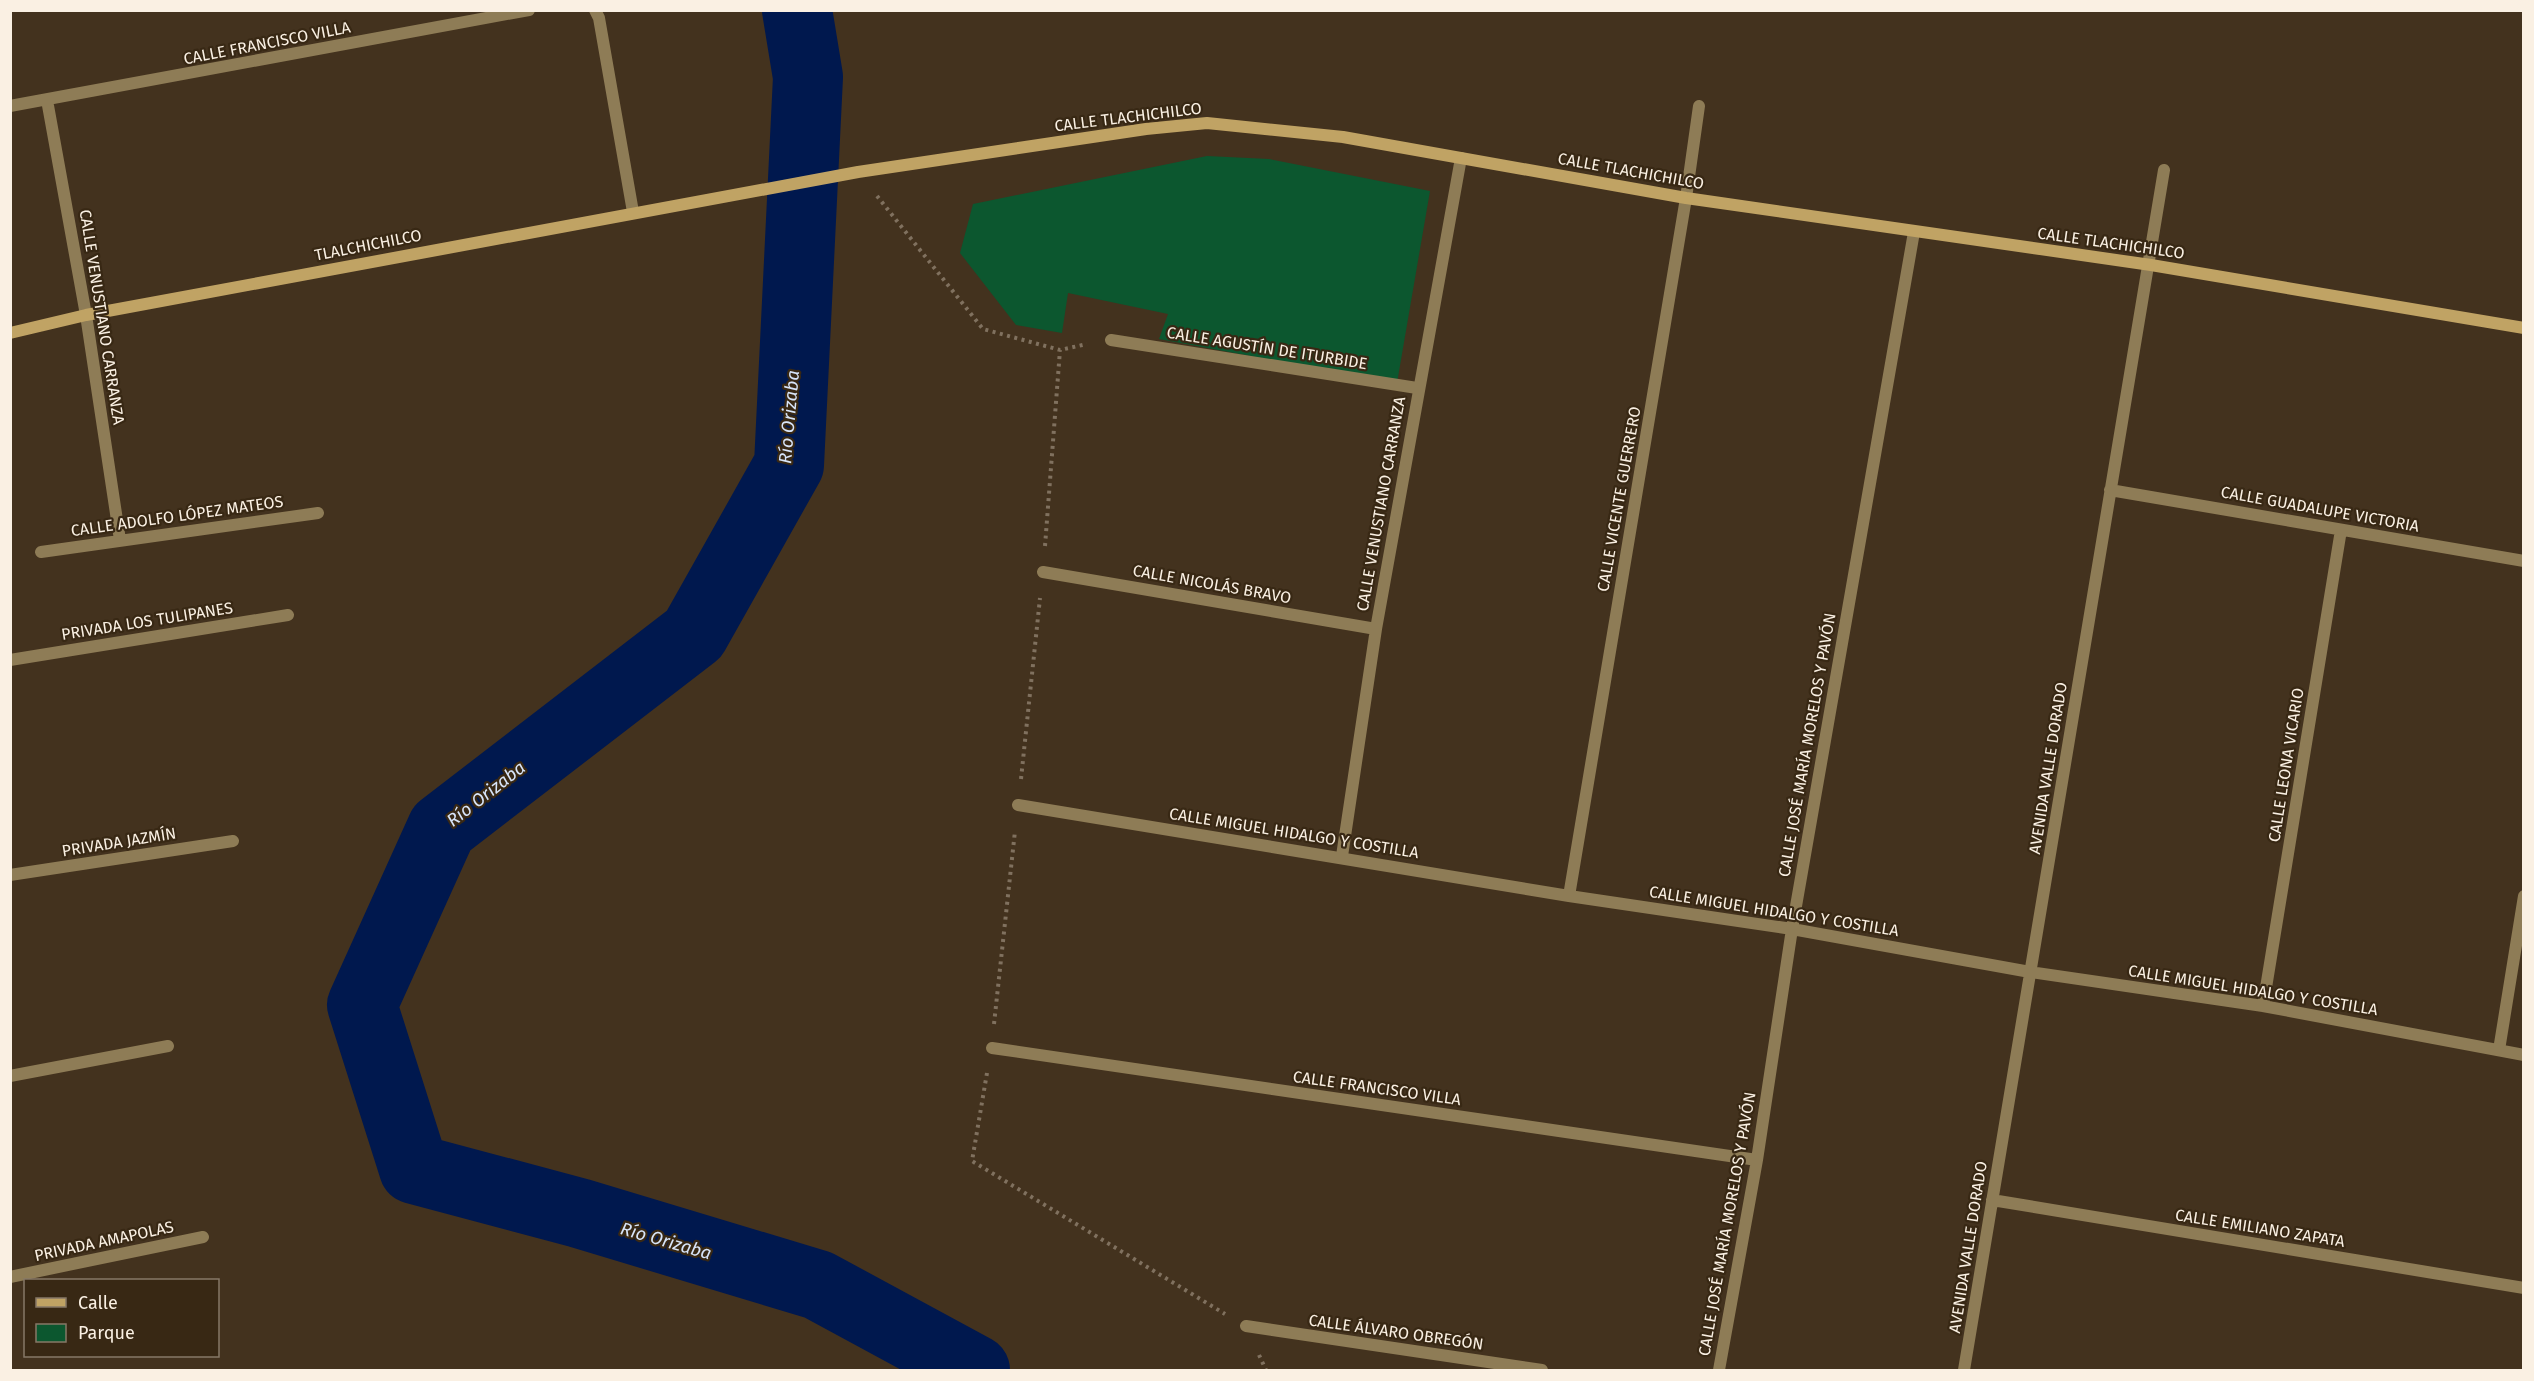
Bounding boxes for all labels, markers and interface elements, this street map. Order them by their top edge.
street label: CALLE FRANCISCO VILLA [182,17,353,69]
street label: CALLE TLACHICHILCO [1053,99,1203,135]
street label: CALLE TLACHICHILCO [1556,149,1706,193]
street label: CALLE VENUSTIANO CARRANZA [76,208,129,427]
street label: CALLE TLACHICHILCO [2036,223,2186,263]
street label: TLALCHICHILCO [313,225,423,265]
street label: CALLE AGUSTÍN DE ITURBIDE [1165,322,1369,373]
water label: Río Orizaba [774,369,804,465]
street label: CALLE VENUSTIANO CARRANZA [1353,394,1409,613]
street label: CALLE VICENTE GUERRERO [1593,405,1645,593]
street label: CALLE GUADALUPE VICTORIA [2219,482,2421,536]
street label: CALLE ADOLFO LÓPEZ MATEOS [70,491,285,540]
street label: CALLE NICOLÁS BRAVO [1131,560,1293,607]
street label: PRIVADA LOS TULIPANES [60,598,234,644]
street label: CALLE JOSÉ MARÍA MORELOS Y PAVÓN [1773,611,1840,879]
street label: AVENIDA VALLE DORADO [2025,681,2071,855]
street label: CALLE LEONA VICARIO [2264,687,2308,843]
water label: Río Orizaba [442,757,530,831]
street label: CALLE MIGUEL HIDALGO Y COSTILLA [1168,804,1421,862]
street label: PRIVADA JAZMÍN [60,823,177,860]
street label: CALLE MIGUEL HIDALGO Y COSTILLA [1648,882,1901,940]
street label: CALLE MIGUEL HIDALGO Y COSTILLA [2127,961,2380,1019]
street label: CALLE FRANCISCO VILLA [1292,1067,1463,1109]
street label: CALLE JOSÉ MARÍA MORELOS Y PAVÓN [1693,1090,1760,1358]
street label: AVENIDA VALLE DORADO [1945,1160,1991,1334]
street label: CALLE EMILIANO ZAPATA [2174,1205,2347,1251]
street label: PRIVADA AMAPOLAS [33,1217,176,1265]
water label: Río Orizaba [618,1218,714,1264]
legend [24,1279,219,1357]
text: Calle [78,1292,118,1314]
street label: CALLE ÁLVARO OBREGÓN [1307,1309,1485,1354]
text: Parque [78,1322,135,1344]

